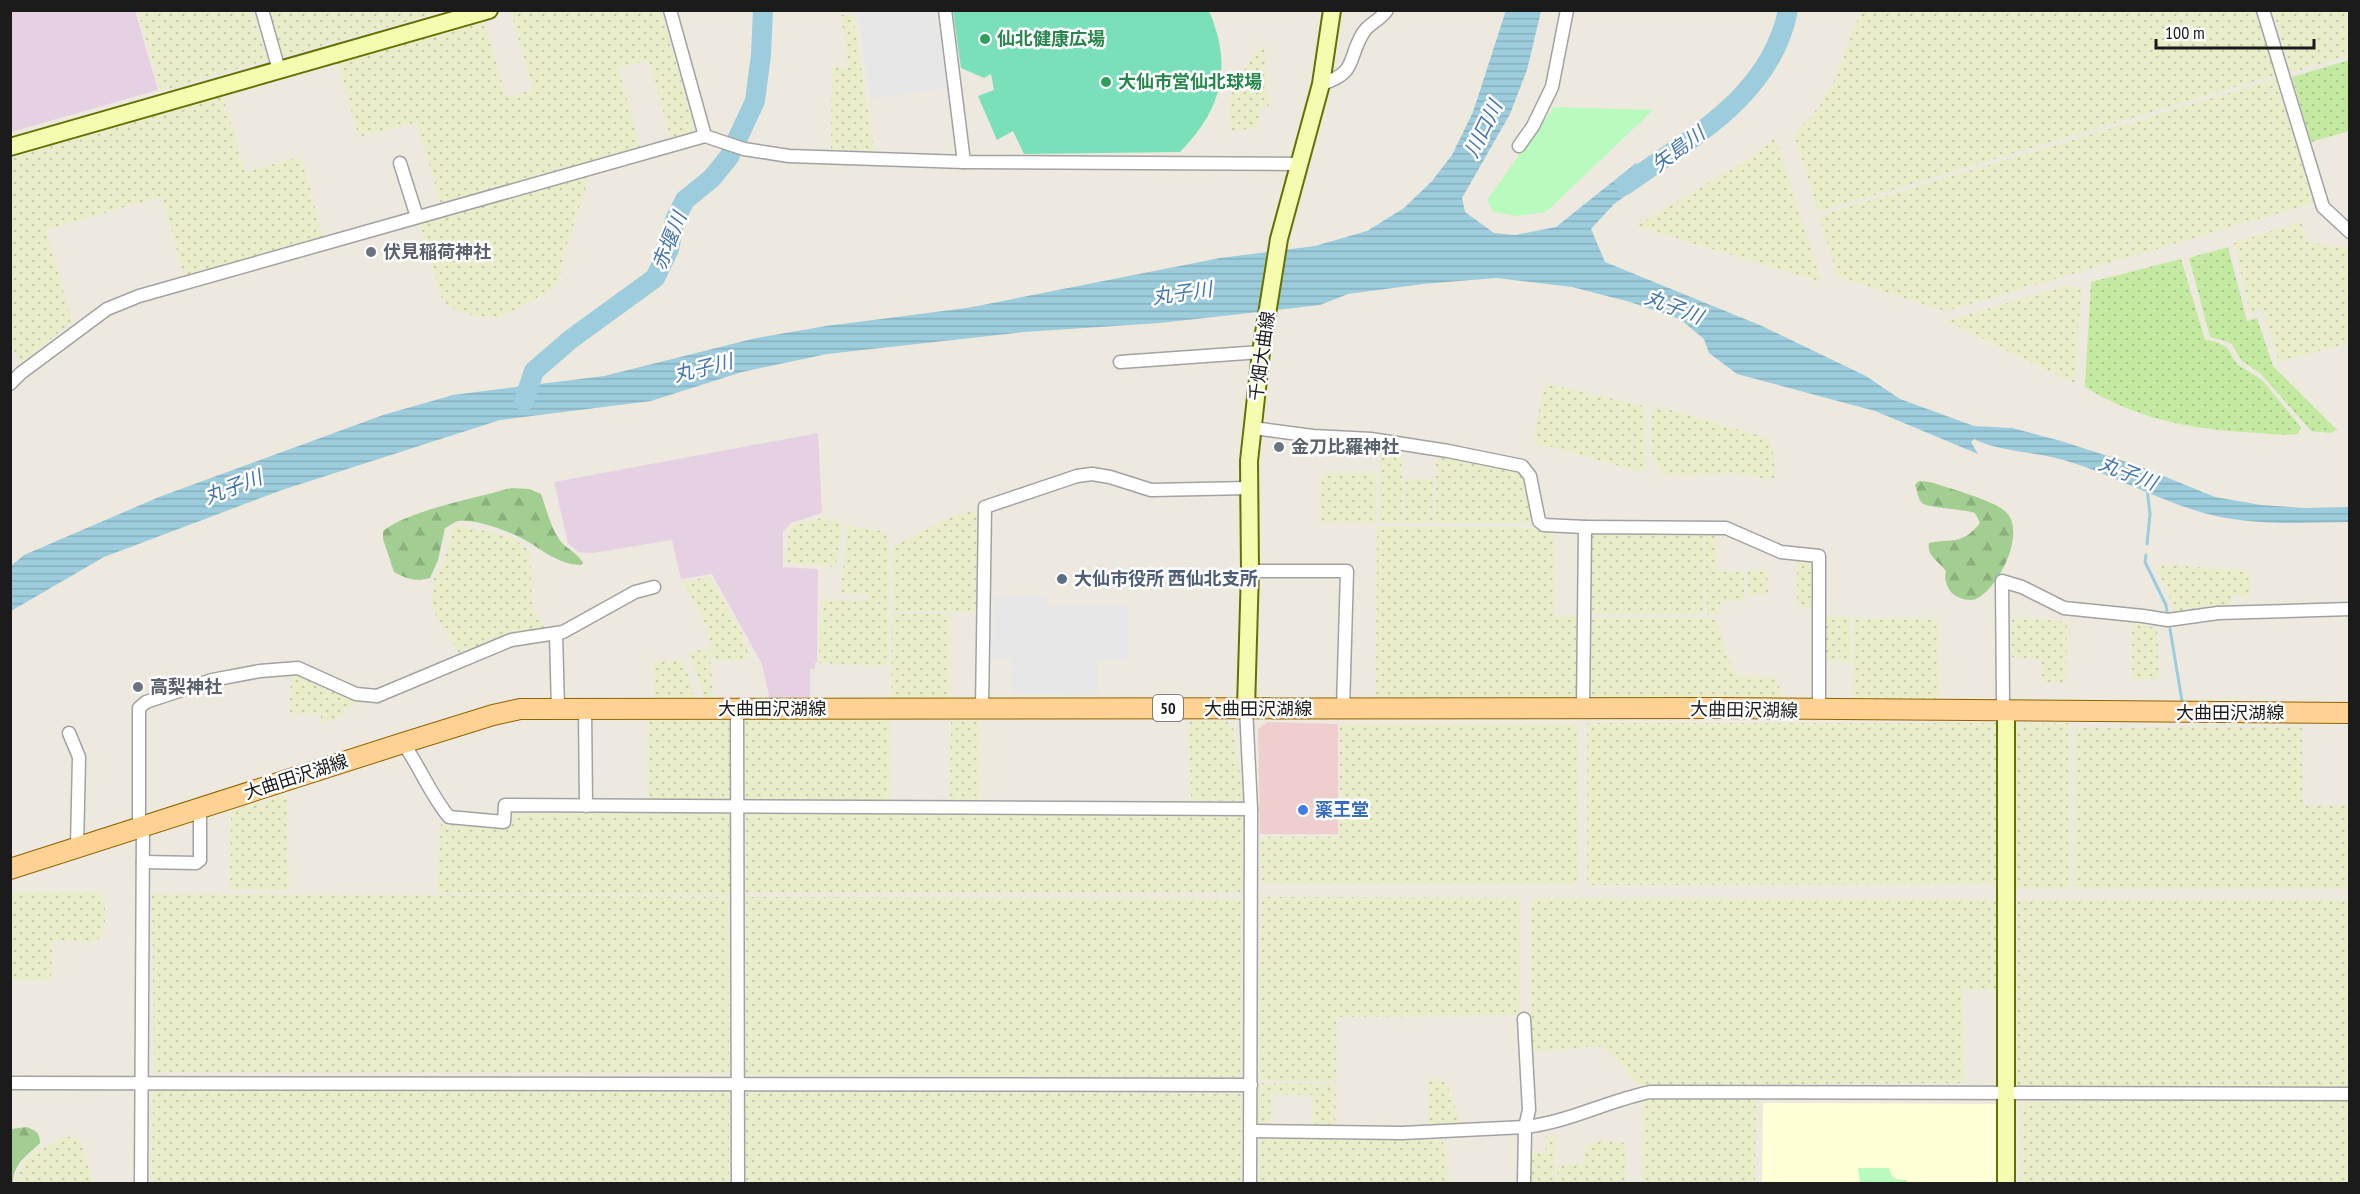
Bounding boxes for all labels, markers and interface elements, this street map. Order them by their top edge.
scale bar [2156,12,2314,50]
text: 100 m [2165,21,2205,44]
place label: 仙北健康広場 [997,27,1105,50]
marker: 仙北健康広場 [978,32,992,46]
place label: 大仙市営仙北球場 [1118,70,1262,93]
marker: 大仙市営仙北球場 [1099,75,1113,89]
water label: 川口川 [1458,95,1509,162]
water label: 矢島川 [1646,119,1711,177]
water label: 赤堰川 [646,206,693,274]
place label: 伏見稲荷神社 [383,240,491,263]
marker: 伏見稲荷神社 [364,245,378,259]
water label: 丸子川 [1150,276,1215,310]
water label: 丸子川 [1641,284,1709,331]
street label: 千畑大曲線 [1244,310,1279,402]
water label: 丸子川 [671,348,737,388]
place label: 金刀比羅神社 [1291,435,1399,458]
marker: 金刀比羅神社 [1272,440,1286,454]
water label: 丸子川 [2095,450,2163,497]
water label: 丸子川 [200,463,268,510]
place label: 大仙市役所 西仙北支所 [1074,567,1258,590]
marker: 大仙市役所 西仙北支所 [1055,572,1069,586]
place label: 高梨神社 [150,675,222,698]
marker: 高梨神社 [131,680,145,694]
road number: 50 [1153,695,1183,721]
street label: 大曲田沢湖線 [718,697,826,720]
street label: 大曲田沢湖線 [1204,697,1312,720]
street label: 大曲田沢湖線 [1690,697,1798,722]
street label: 大曲田沢湖線 [2176,701,2284,724]
street label: 大曲田沢湖線 [241,749,351,804]
place label: 薬王堂 [1315,798,1369,821]
marker: 薬王堂 [1296,803,1310,817]

